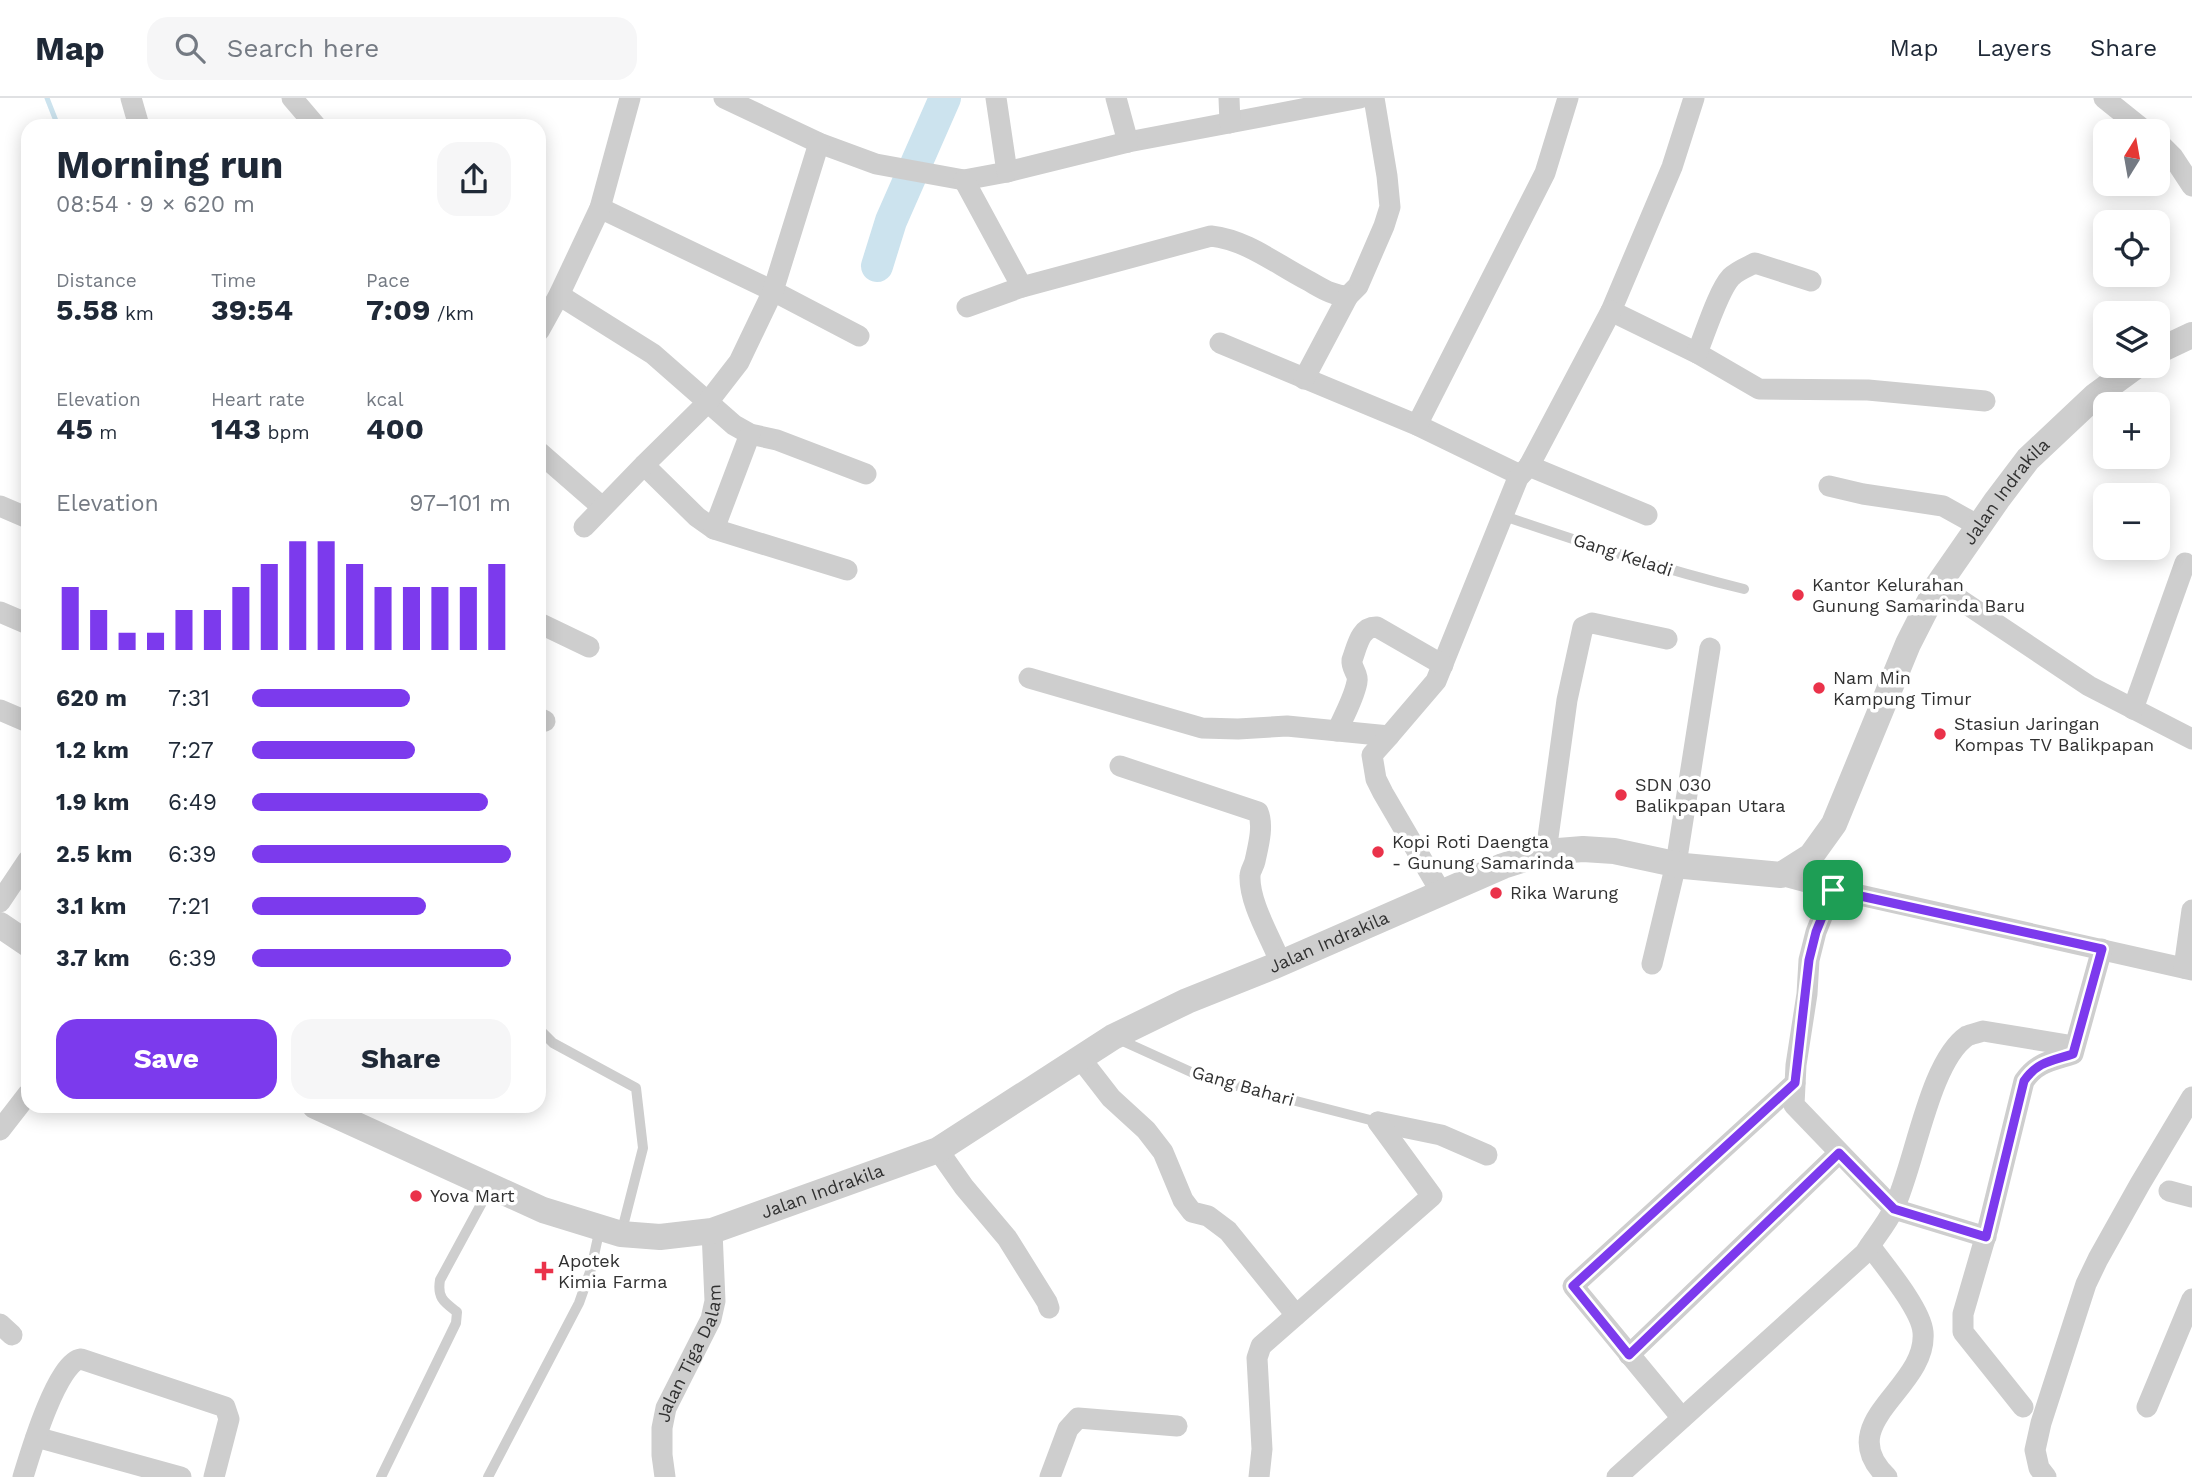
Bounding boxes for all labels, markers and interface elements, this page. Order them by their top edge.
search box [147,17,637,80]
text: Map [35,29,105,68]
icon: search [171,29,209,67]
text: Search here [227,33,379,63]
text: Map [1890,34,1938,62]
text: Layers [1976,34,2052,62]
text: Share [2090,34,2157,62]
north arrow [2093,119,2170,196]
map controls [2093,119,2170,560]
button: share [437,142,511,216]
text: Morning run [56,143,283,187]
text: 08:54 · 9 × 620 m [56,191,255,218]
button: locate [2093,210,2170,287]
text: Distance [56,269,137,292]
text: Time [211,269,256,292]
text: Pace [366,269,410,292]
text: 5.58 [56,292,119,327]
text: 39:54 [211,292,293,327]
text: 7:09 [366,292,431,327]
button: layers [2093,301,2170,378]
text: km [119,302,154,325]
text: /km [431,302,474,325]
text: Elevation [56,388,141,411]
text: Heart rate [211,388,305,411]
text: kcal [366,388,404,411]
button: + [2093,392,2170,469]
text: 45 [56,411,93,446]
text: 143 [211,411,261,446]
text: 400 [366,411,424,446]
text: m [93,421,117,444]
text: bpm [261,421,310,444]
street label: Jalan Indrakila [1958,434,2053,548]
button: − [2093,483,2170,560]
text: Elevation [56,490,159,517]
text: 97–101 m [409,490,511,517]
street label: Gang Keladi [1571,529,1676,580]
place label: Kantor Kelurahan Gunung Samarinda Baru [1812,574,2025,616]
marker: Kantor Kelurahan Gunung Samarinda Baru [1790,587,1806,603]
place label: Nam Min Kampung Timur [1833,667,1972,709]
marker: Nam Min Kampung Timur [1811,680,1827,696]
text: 620 m [56,685,127,712]
text: 7:31 [168,685,210,712]
place label: Stasiun Jaringan Kompas TV Balikpapan [1954,713,2154,755]
marker: Stasiun Jaringan Kompas TV Balikpapan [1932,726,1948,742]
text: 1.2 km [56,737,129,764]
text: 7:27 [168,737,214,764]
place label: SDN 030 Balikpapan Utara [1635,774,1785,816]
marker: SDN 030 Balikpapan Utara [1613,787,1629,803]
text: 1.9 km [56,789,129,816]
text: 6:49 [168,789,217,816]
place label: Kopi Roti Daengta - Gunung Samarinda [1392,831,1574,873]
text: 2.5 km [56,841,132,868]
text: 6:39 [168,841,216,868]
marker: Kopi Roti Daengta - Gunung Samarinda [1370,844,1386,860]
pin [1803,860,1863,920]
icon: arrive [1814,871,1852,909]
place label: Rika Warung [1510,882,1619,903]
marker: Rika Warung [1488,885,1504,901]
text: 3.1 km [56,893,126,920]
text: 7:21 [168,893,210,920]
street label: Jalan Indrakila [1265,906,1392,977]
text: 3.7 km [56,945,130,972]
text: 6:39 [168,945,216,972]
button: Save [56,1019,277,1099]
button: Share [291,1019,511,1099]
street label: Gang Bahari [1190,1061,1297,1110]
street label: Jalan Indrakila [758,1159,886,1223]
place label: Yova Mart [430,1185,515,1206]
marker: Yova Mart [408,1188,424,1204]
place label: Apotek Kimia Farma [558,1250,667,1292]
marker: Apotek Kimia Farma [536,1263,552,1279]
street label: Jalan Tiga Dalam [652,1284,725,1424]

